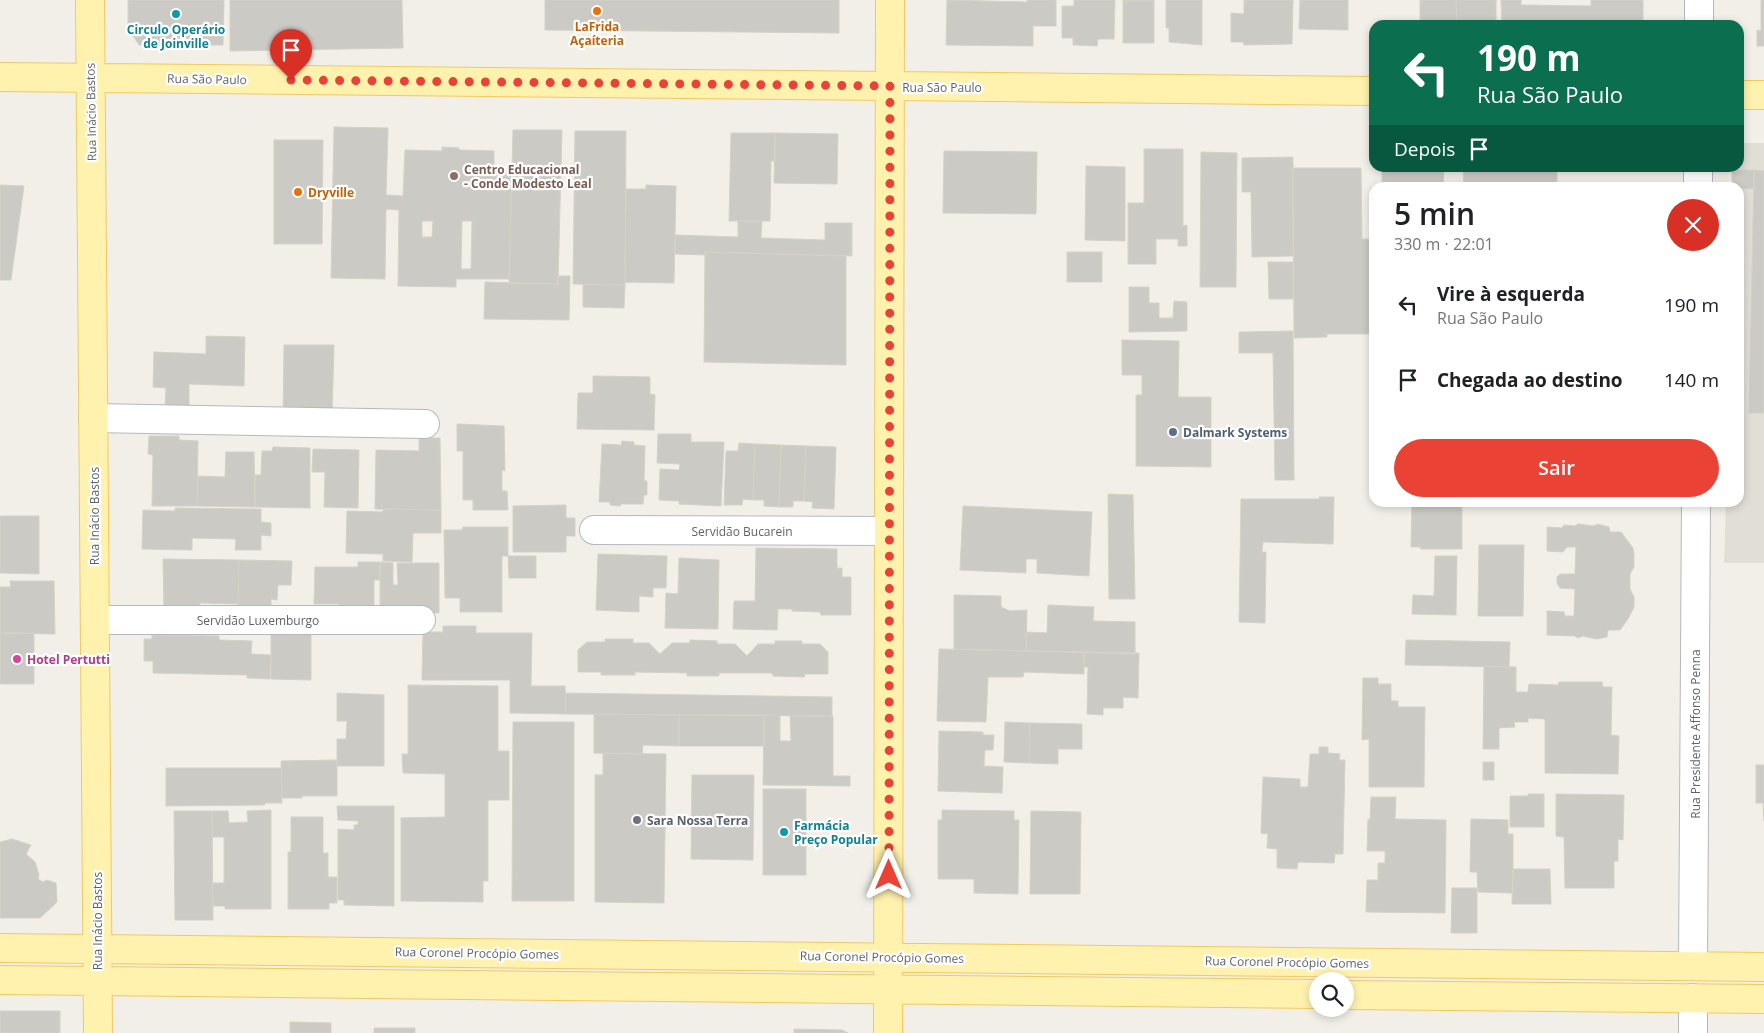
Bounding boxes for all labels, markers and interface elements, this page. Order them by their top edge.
marker: LaFrida Açaíteria [591,5,603,17]
marker: Circulo Operário de Joinville [170,8,182,20]
place label: LaFrida Açaíteria [570,18,624,49]
place label: Circulo Operário de Joinville [127,21,225,52]
pin [270,29,312,80]
text: 190 m [1477,34,1581,81]
icon: arrive [277,36,305,64]
icon: left [1394,40,1459,105]
street label: Rua Inácio Bastos [82,62,100,161]
street label: Rua São Paulo [167,70,247,88]
street label: Rua São Paulo [902,79,982,96]
text: Rua São Paulo [1477,79,1623,109]
icon: arrive [1465,135,1493,163]
text: Depois [1394,136,1455,162]
place label: Centro Educacional - Conde Modesto Leal [464,161,592,192]
marker: Centro Educacional - Conde Modesto Leal [448,170,460,182]
place label: Dryville [308,184,354,201]
marker: Dryville [292,186,304,198]
text: 5 min [1394,193,1475,234]
button: close [1667,199,1719,251]
text: 330 m · 22:01 [1394,233,1494,255]
text: Vire à esquerda [1437,281,1585,307]
icon: left [1394,291,1422,319]
text: 190 m [1664,292,1719,318]
text: Rua São Paulo [1437,307,1543,329]
icon: arrive [1394,366,1422,394]
text: Chegada ao destino [1437,367,1623,393]
text: 140 m [1664,367,1719,393]
place label: Dalmark Systems [1183,424,1287,441]
marker: Dalmark Systems [1167,426,1179,438]
button: Sair [1394,439,1719,497]
street label: Rua Inácio Bastos [86,467,103,565]
street label: Servidão Bucarein [691,523,793,540]
street label: Servidão Luxemburgo [197,612,319,629]
street label: Rua Presidente Affonso Penna [1687,649,1704,819]
place label: Hotel Pertutti [27,651,110,668]
marker: Hotel Pertutti [11,653,23,665]
place label: Sara Nossa Terra [647,812,748,829]
marker: Sara Nossa Terra [631,814,643,826]
place label: Farmácia Preço Popular [794,817,878,848]
marker: Farmácia Preço Popular [778,826,790,838]
position arrow [862,848,914,900]
street label: Rua Inácio Bastos [89,872,106,970]
street label: Rua Coronel Procópio Gomes [395,943,560,963]
street label: Rua Coronel Procópio Gomes [800,947,965,967]
street label: Rua Coronel Procópio Gomes [1205,952,1370,972]
map controls [1309,972,1354,1017]
button: search [1309,972,1354,1017]

